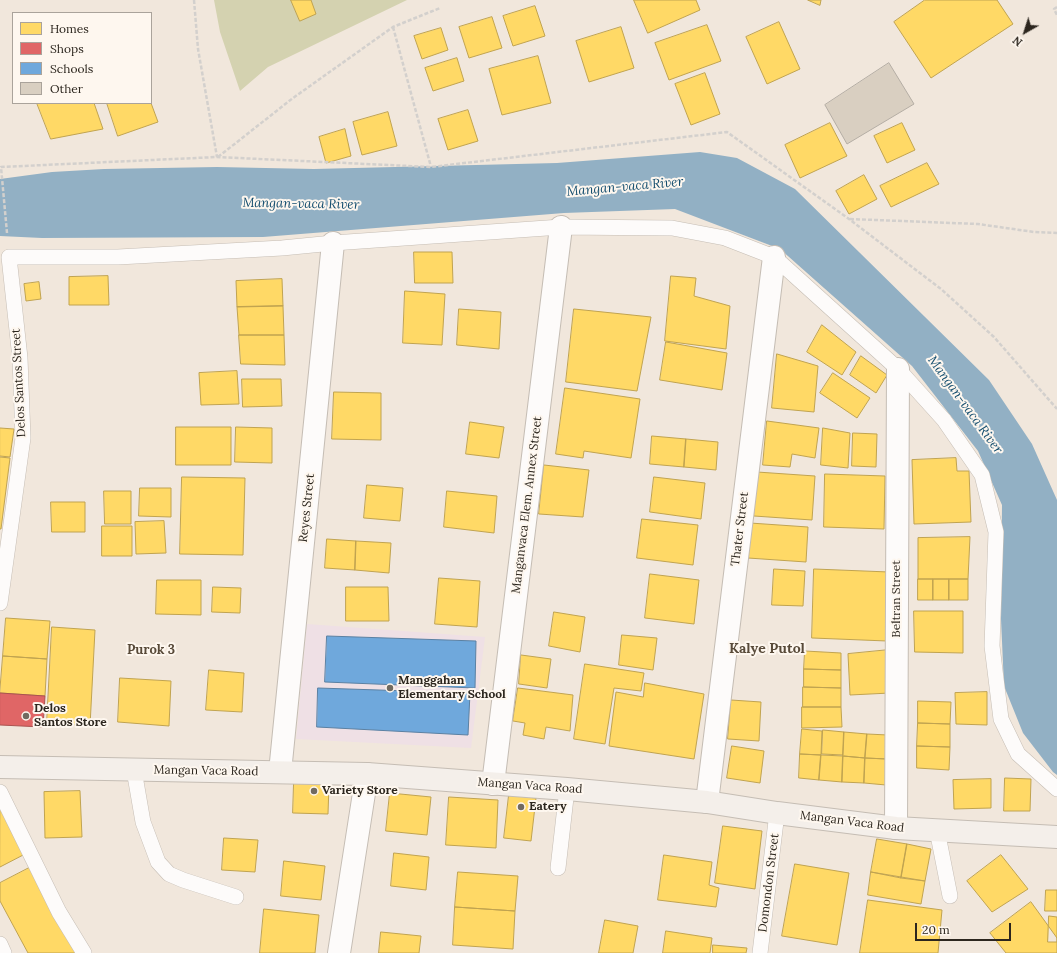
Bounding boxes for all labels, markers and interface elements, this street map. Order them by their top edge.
legend [12,12,152,104]
north arrow [1005,12,1045,52]
text: Homes [50,21,89,36]
text: N [1010,33,1025,49]
text: Shops [50,41,84,56]
text: Schools [50,61,93,76]
text: Other [50,81,83,96]
water label: Mangan-vaca River [566,174,684,200]
water label: Mangan-vaca River [242,195,360,213]
street label: Delos Santos Street [9,328,29,438]
water label: Mangan-vaca River [924,353,1006,457]
street label: Manganvaca Elem. Annex Street [509,416,545,594]
street label: Reyes Street [296,473,318,543]
street label: Thater Street [728,491,752,567]
street label: Beltran Street [890,560,904,638]
district label: Kalye Putol [729,641,805,657]
district label: Purok 3 [127,642,175,658]
place label: Manggahan Elementary School [398,674,506,702]
marker: Manggahan Elementary School [385,683,395,693]
place label: Delos Santos Store [34,702,107,730]
marker: Delos Santos Store [21,711,31,721]
street label: Mangan Vaca Road [153,763,259,779]
street label: Mangan Vaca Road [477,775,583,797]
place label: Variety Store [322,784,398,798]
marker: Variety Store [309,786,319,796]
place label: Eatery [529,800,567,814]
marker: Eatery [516,802,526,812]
street label: Mangan Vaca Road [799,808,905,836]
street label: Domondon Street [756,833,782,933]
scale bar [917,915,1013,941]
text: 20 m [922,922,950,937]

